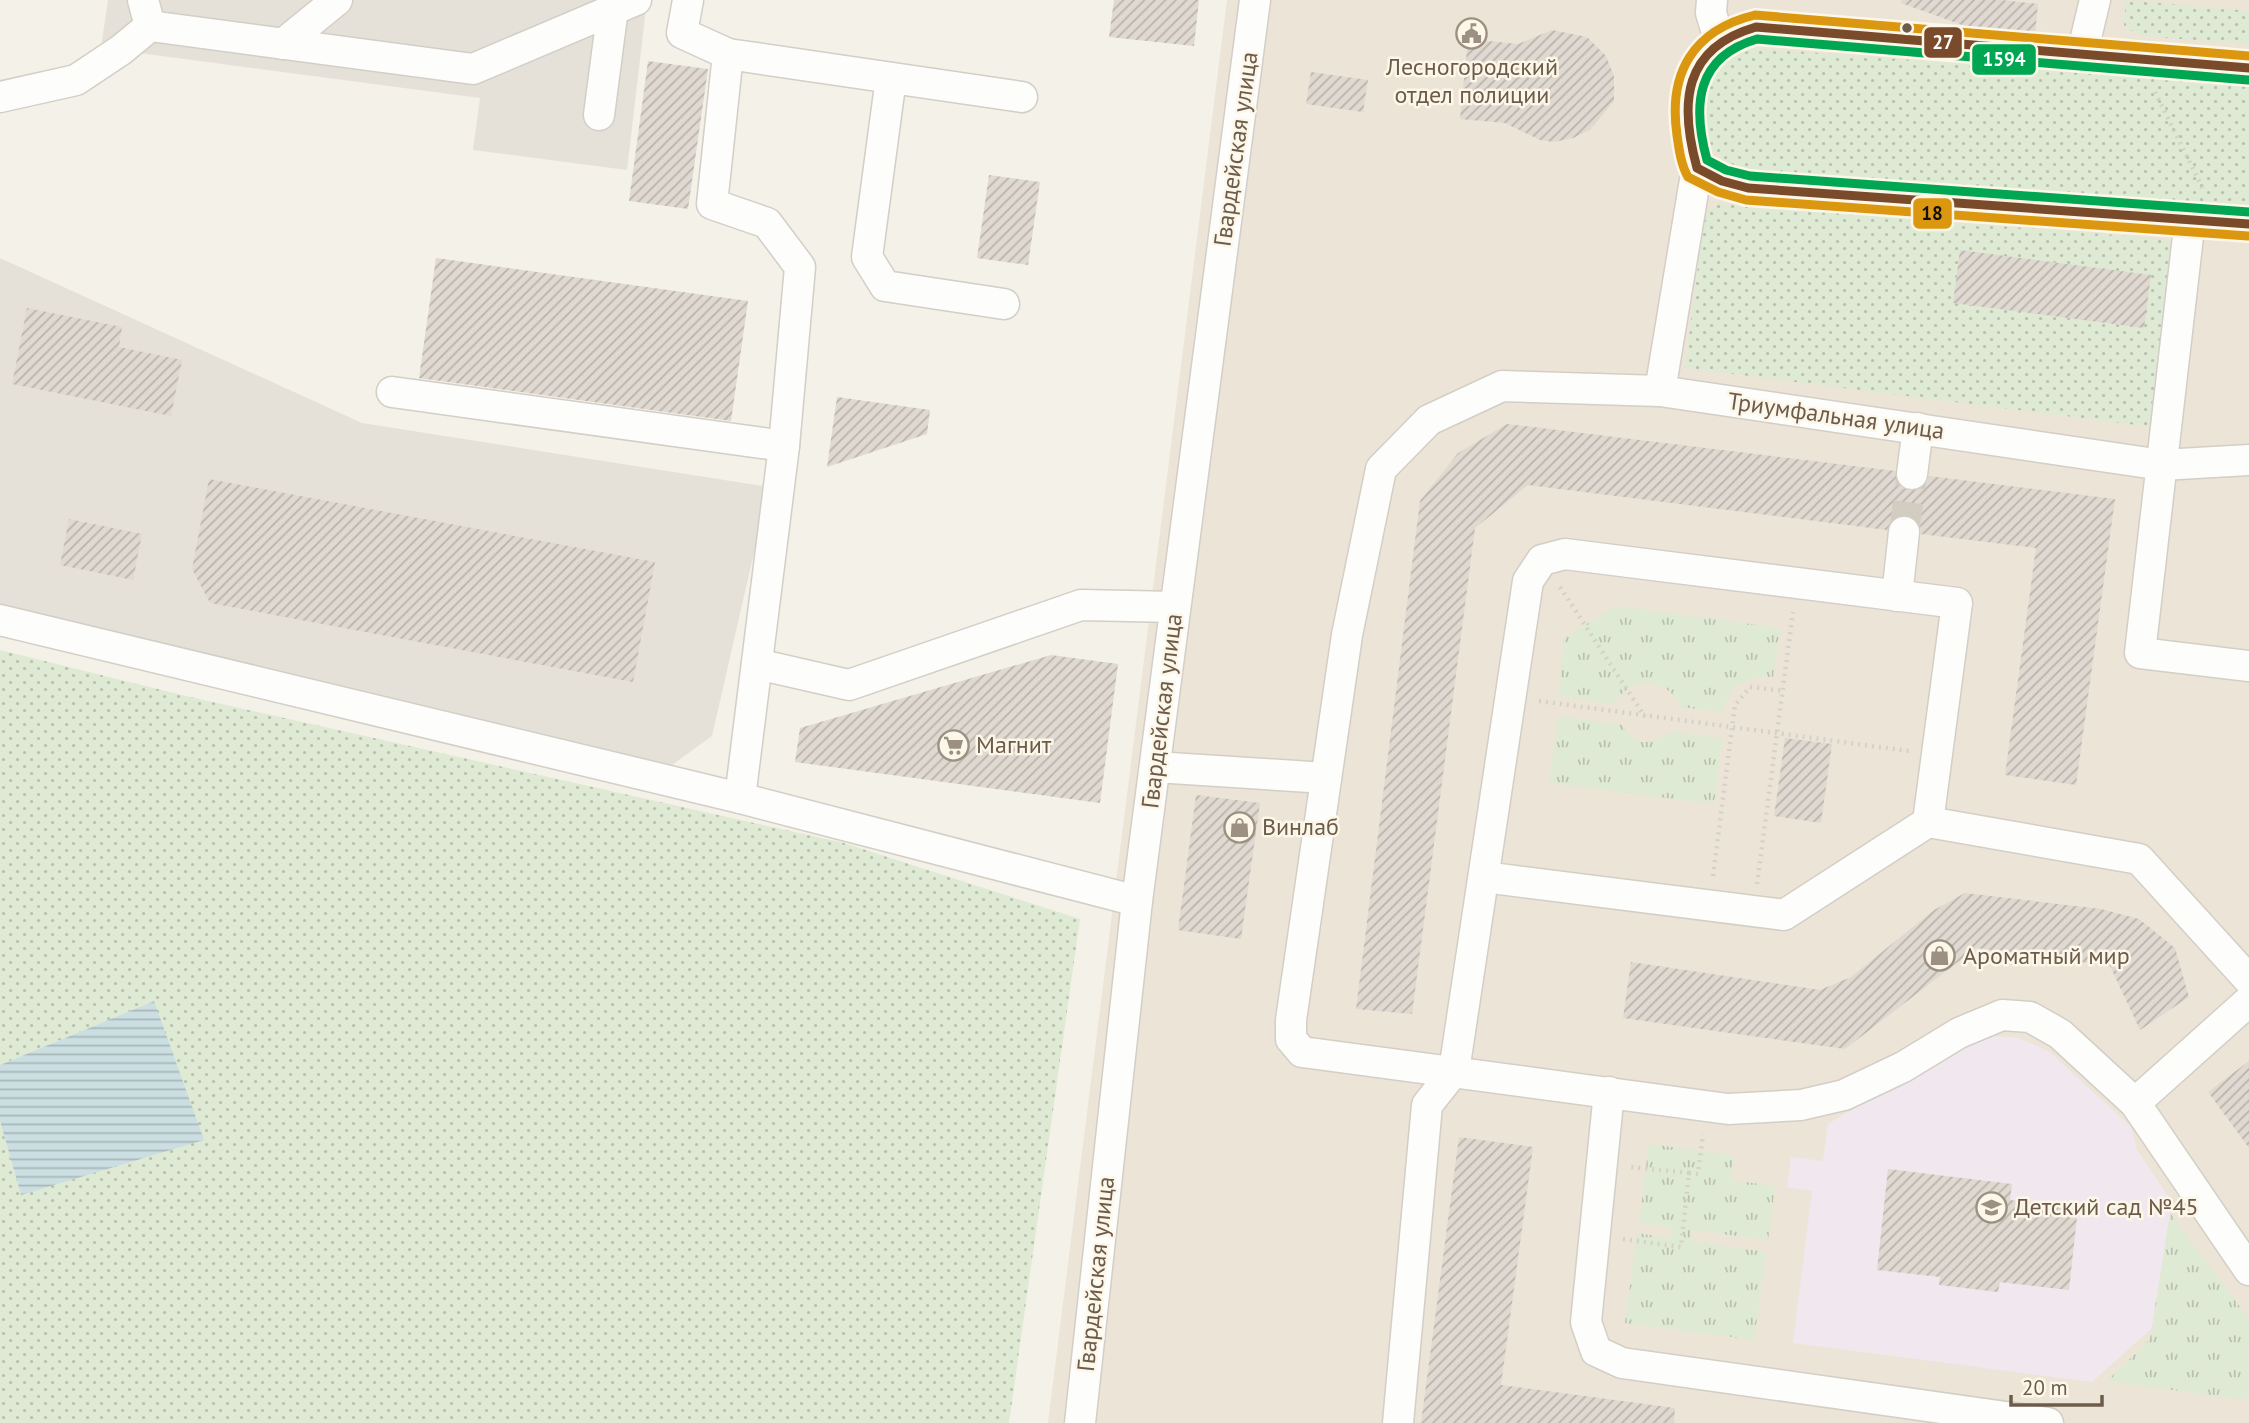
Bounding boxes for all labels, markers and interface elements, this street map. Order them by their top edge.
public building icon: Лесногородский отдел полиции [1455,16,1489,50]
unlabelled marker [1900,21,1914,35]
line badge: 27 [1923,26,1963,59]
text: 27 [1932,30,1954,54]
line badge: 1594 [1971,43,2037,76]
text: 1594 [1982,47,2026,71]
street label: Гвардейская улица [1207,50,1264,248]
place label: Лесногородский отдел полиции [1385,51,1558,110]
line badge: 18 [1912,197,1953,230]
text: 18 [1921,201,1943,225]
street label: Триумфальная улица [1726,385,1946,446]
street label: Гвардейская улица [1134,612,1189,810]
supermarket icon: Магнит [936,728,970,762]
place label: Магнит [976,729,1052,760]
shop icon: Винлаб [1222,810,1256,844]
place label: Винлаб [1262,811,1339,842]
shop icon: Ароматный мир [1923,939,1957,973]
place label: Ароматный мир [1963,940,2130,971]
street label: Гвардейская улица [1070,1175,1121,1373]
school or university icon: Детский сад №45 [1974,1190,2008,1224]
place label: Детский сад №45 [2014,1191,2199,1222]
scale bar [2011,1364,2102,1408]
text: 20 m [2022,1374,2068,1401]

